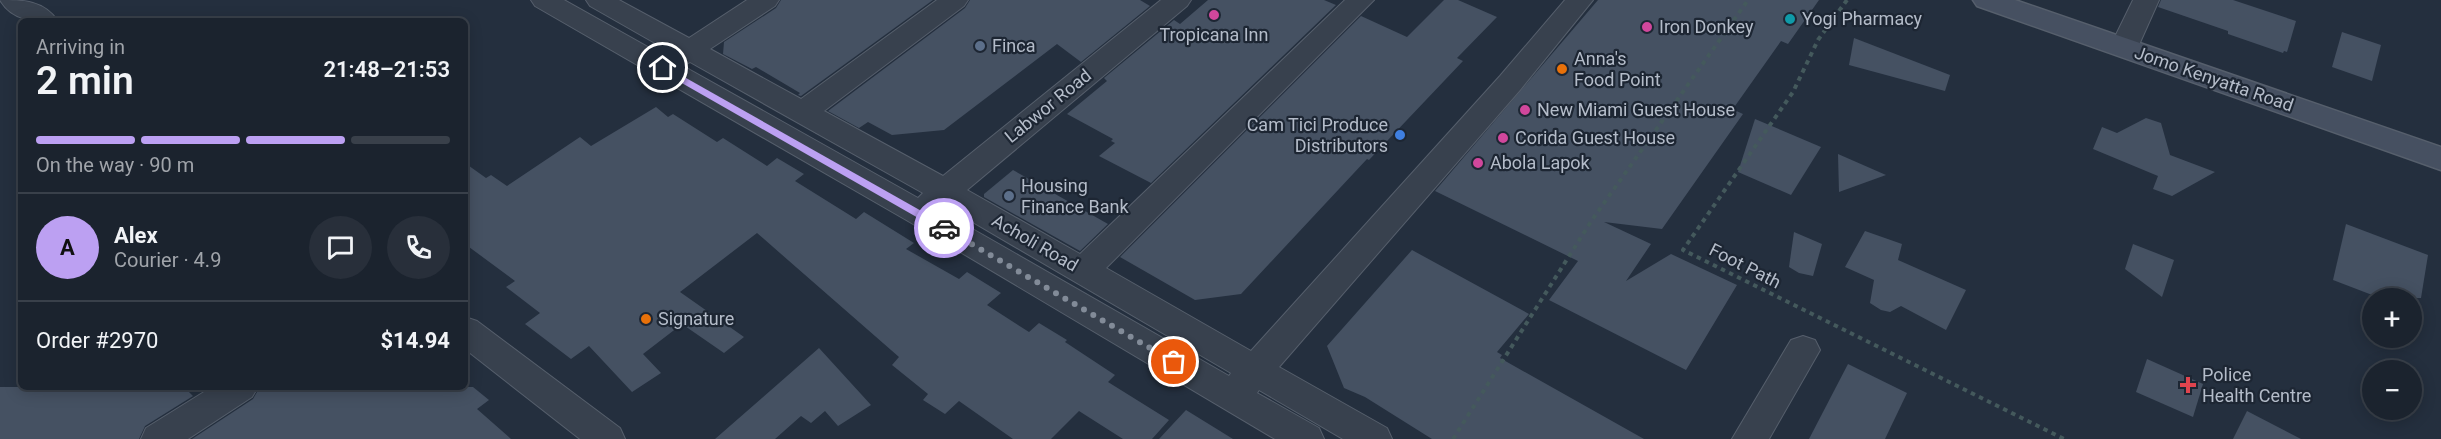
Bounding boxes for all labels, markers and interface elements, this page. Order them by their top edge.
marker: Tropicana Inn [1207,8,1221,22]
place label: Yogi Pharmacy [1802,8,1923,29]
marker: Yogi Pharmacy [1783,12,1797,26]
place label: Iron Donkey [1659,16,1754,37]
marker: Iron Donkey [1640,20,1654,34]
place label: Tropicana Inn [1160,24,1268,45]
text: Arriving in [36,35,125,59]
place label: Finca [992,35,1035,56]
marker: Finca [973,39,987,53]
street label: Jomo Kenyatta Road [2132,41,2296,116]
pin [637,42,688,93]
place label: Anna's Food Point [1574,48,1661,90]
icon: home [646,51,679,84]
text: 21:48–21:53 [323,57,450,82]
text: 2 min [36,58,134,104]
marker: Anna's Food Point [1555,62,1569,76]
street label: Labwor Road [1000,64,1095,147]
place label: New Miami Guest House [1537,99,1735,120]
marker: New Miami Guest House [1518,103,1532,117]
place label: Cam Tici Produce Distributors [1247,114,1388,156]
place label: Corida Guest House [1515,127,1675,148]
marker: Cam Tici Produce Distributors [1393,128,1407,142]
marker: Corida Guest House [1496,131,1510,145]
place label: Abola Lapok [1490,152,1591,173]
text: On the way · 90 m [36,153,194,177]
marker: Abola Lapok [1471,156,1485,170]
place label: Housing Finance Bank [1021,175,1129,217]
marker: Housing Finance Bank [1002,189,1016,203]
courier [914,198,974,258]
street label: Acholi Road [988,210,1082,276]
icon: car [928,212,961,245]
button: chat [309,216,372,279]
button: phone [387,216,450,279]
text: Alex [114,223,158,248]
text: A [60,235,75,260]
street label: Foot Path [1706,239,1785,293]
text: Courier · 4.9 [114,248,221,272]
map controls [2362,288,2422,420]
button: + [2362,288,2422,348]
place label: Signature [658,308,734,329]
marker: Signature [639,312,653,326]
text: Order #2970 [36,328,158,353]
text: $14.94 [381,328,450,353]
pin [1148,336,1199,387]
icon: bag [1157,345,1190,378]
button: − [2362,360,2422,420]
place label: Police Health Centre [2202,364,2311,406]
marker: Police Health Centre [2179,376,2197,394]

